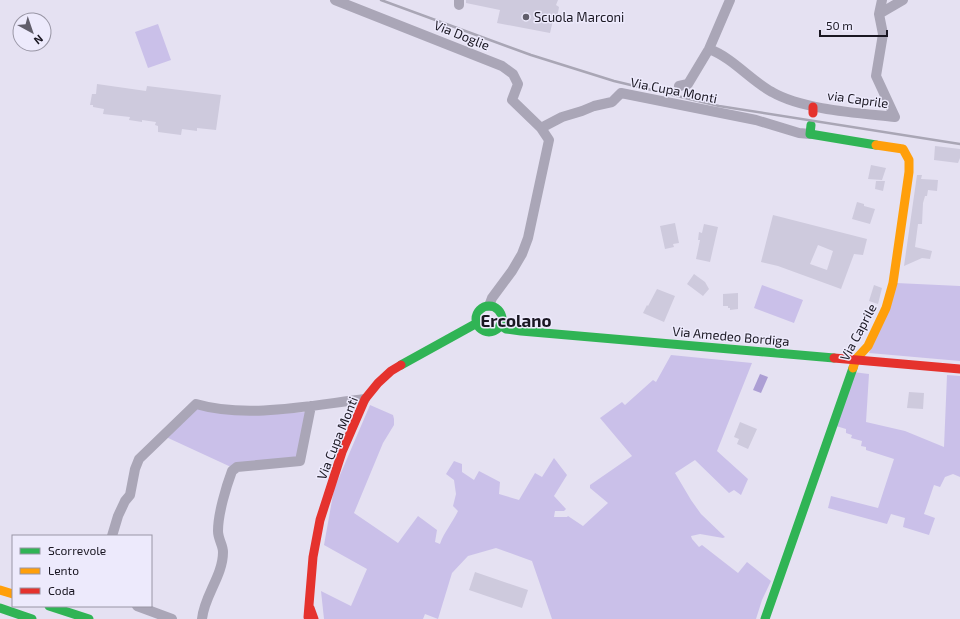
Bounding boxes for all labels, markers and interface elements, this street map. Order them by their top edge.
place label: Scuola Marconi [534,9,624,25]
north arrow [12,12,52,52]
marker: Scuola Marconi [521,12,531,22]
scale bar [820,12,887,38]
street label: Via Doglie [432,17,492,53]
text: 50 m [826,18,853,32]
text: N [31,33,46,48]
street label: Via Cupa Monti [629,74,719,106]
street label: via Caprile [826,87,890,111]
street label: Via Caprile [836,301,880,363]
district label: Ercolano [480,310,552,330]
street label: Via Amedeo Bordiga [672,323,790,349]
street label: Via Cupa Monti [313,394,361,482]
legend [12,535,152,607]
text: Scorrevole [48,543,106,557]
text: Lento [48,563,79,577]
text: Coda [48,583,75,597]

